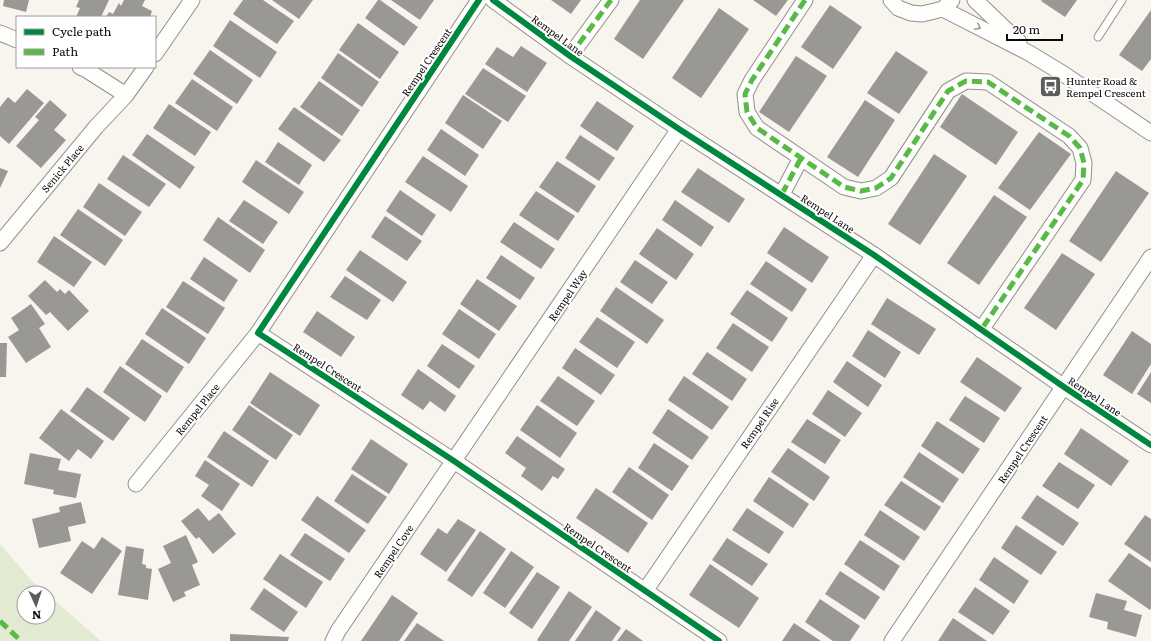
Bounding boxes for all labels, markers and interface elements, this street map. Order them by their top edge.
street label: Rempel Lane [529,11,587,59]
legend [16,16,156,68]
scale bar [1007,16,1062,42]
text: 20 m [1013,20,1040,38]
text: Cycle path [52,22,112,40]
one-way arrow [974,22,981,29]
street label: Rempel Crescent [397,25,455,99]
text: Path [52,42,78,60]
bus stop icon: Hunter Road & Rempel Crescent [1037,73,1063,99]
place label: Hunter Road & Rempel Crescent [1066,73,1146,100]
street label: Senick Place [37,141,87,195]
street label: Rempel Lane [798,190,858,236]
street label: Rempel Way [544,266,590,324]
street label: Rempel Crescent [290,339,366,395]
street label: Rempel Lane [1065,373,1125,419]
street label: Rempel Place [171,380,223,438]
street label: Rempel Rise [736,395,782,451]
street label: Rempel Crescent [993,412,1051,486]
street label: Rempel Crescent [561,518,635,576]
street label: Rempel Cove [370,521,416,581]
north arrow [16,585,56,625]
text: N [32,608,42,624]

